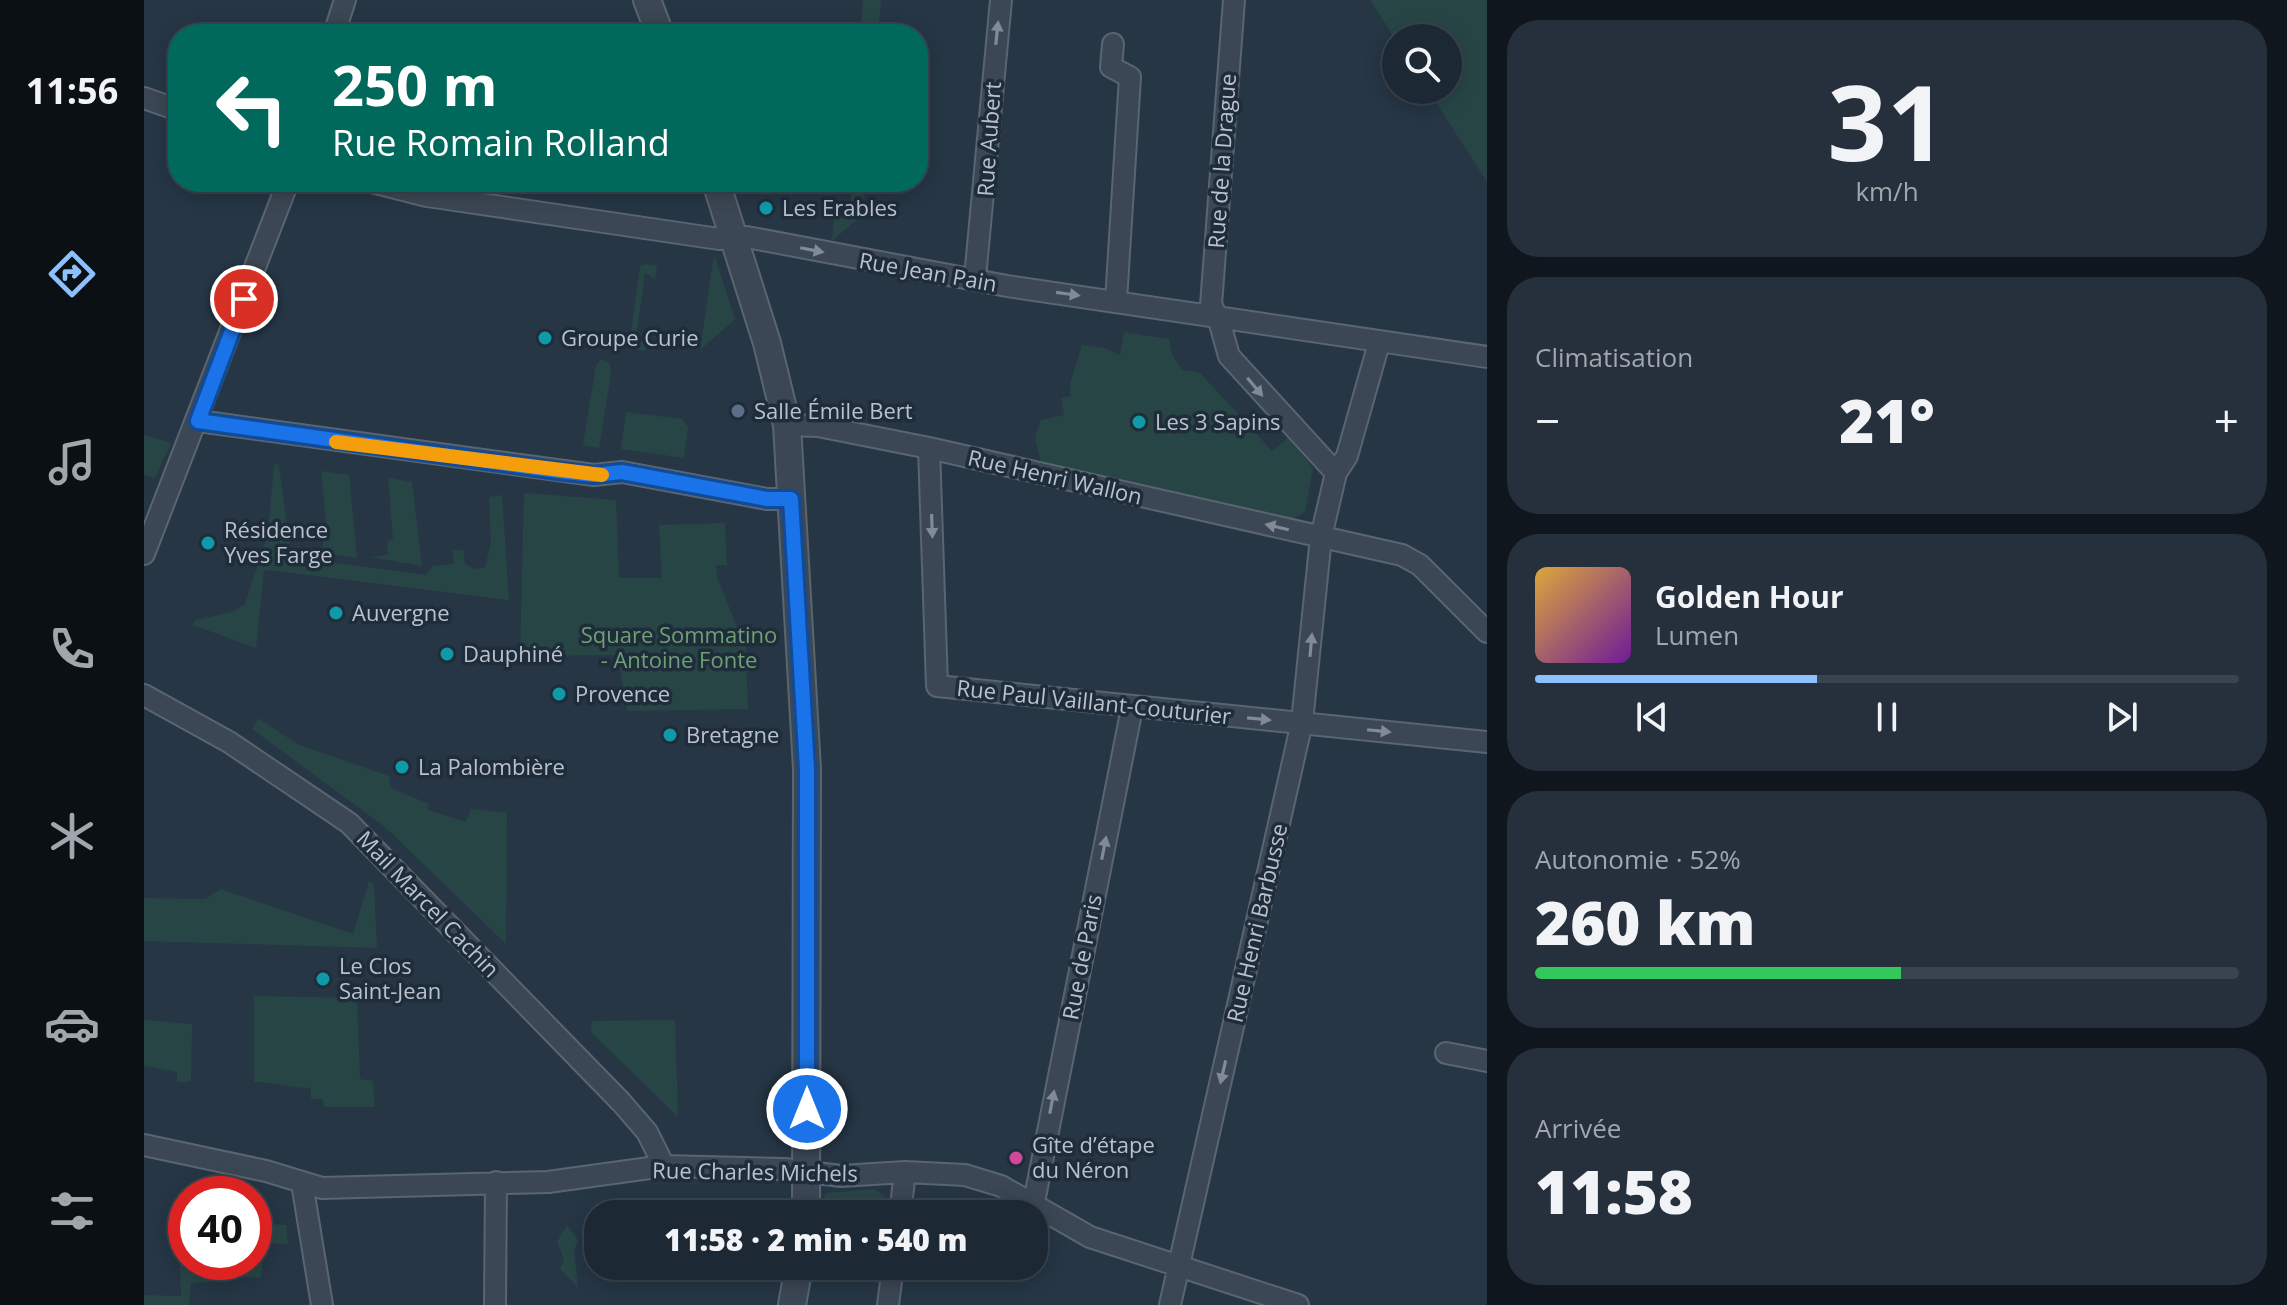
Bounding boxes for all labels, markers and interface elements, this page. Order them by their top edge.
one-way arrow [991,20,1004,45]
map controls [1382,24,1462,104]
button: search [1382,24,1462,104]
text: 250 m [332,46,498,122]
text: 31 [1828,50,1946,191]
icon: left [200,56,304,160]
text: 11:56 [26,66,118,115]
street label: Rue de la Drague [1200,73,1242,249]
street label: Rue Aubert [969,80,1007,197]
text: Rue Romain Rolland [332,118,670,167]
text: km/h [1855,173,1919,209]
place label: Les Erables [782,192,897,222]
marker: Les Erables [757,199,775,217]
one-way arrow [800,244,825,256]
street label: Rue Jean Pain [857,244,999,298]
icon: directions [44,246,100,302]
pin [210,265,278,333]
icon: arrive [222,277,266,321]
one-way arrow [1056,288,1081,301]
place label: Groupe Curie [561,322,699,352]
marker: Groupe Curie [536,329,554,347]
text: Climatisation [1535,339,1693,375]
one-way arrow [1246,377,1263,397]
text: 21° [1839,379,1935,461]
text: − [1535,390,1560,450]
text: + [2214,390,2239,450]
place label: Salle Émile Bert [754,395,913,425]
marker: Salle Émile Bert [729,402,747,420]
place label: Les 3 Sapins [1155,406,1281,436]
marker: Les 3 Sapins [1130,413,1148,431]
icon: music [44,434,100,490]
street label: Rue Henri Wallon [965,441,1145,511]
place label: Résidence Yves Farge [224,514,333,569]
one-way arrow [926,514,939,539]
one-way arrow [1264,521,1289,533]
marker: Résidence Yves Farge [199,534,217,552]
text: Golden Hour [1655,576,1844,617]
place label: Auvergne [352,597,450,627]
marker: Auvergne [327,604,345,622]
text: Lumen [1655,617,1739,653]
park label: Square Sommatino - Antoine Fonte [581,619,777,674]
icon: phone [44,621,100,677]
one-way arrow [1305,632,1318,657]
place label: Dauphiné [463,638,563,668]
marker: Dauphiné [438,645,456,663]
street label: Rue Paul Vaillant-Couturier [955,672,1233,730]
place label: Provence [575,678,670,708]
marker: Provence [550,685,568,703]
icon: previous [1630,695,1674,739]
icon: pause [1865,695,1909,739]
icon: next [2100,695,2144,739]
one-way arrow [1247,713,1272,726]
place label: Bretagne [686,719,779,749]
one-way arrow [1367,725,1392,738]
marker: Bretagne [661,726,679,744]
place label: La Palombière [418,751,565,781]
marker: La Palombière [393,758,411,776]
icon: climate [44,808,100,864]
street label: Rue Henri Barbusse [1219,820,1293,1025]
street label: Mail Marcel Cachin [351,823,507,983]
one-way arrow [1099,835,1111,860]
text: Autonomie · 52% [1535,841,1741,877]
text: 260 km [1535,881,1756,963]
street label: Rue de Paris [1054,892,1108,1022]
place label: Le Clos Saint-Jean [339,950,441,1005]
marker: Le Clos Saint-Jean [314,970,332,988]
icon: car [44,996,100,1052]
one-way arrow [1216,1059,1229,1084]
position arrow [765,1067,849,1151]
one-way arrow [1047,1090,1059,1115]
text: Arrivée [1535,1110,1621,1146]
place label: Gîte d’étape du Néron [1032,1129,1155,1184]
marker: Gîte d’étape du Néron [1007,1149,1025,1167]
text: 11:58 [1535,1150,1693,1232]
street label: Rue Charles Michels [652,1154,858,1188]
speed limit sign: 40 [168,1176,272,1280]
icon: filters [44,1183,100,1239]
text: 11:58 · 2 min · 540 m [664,1219,968,1260]

